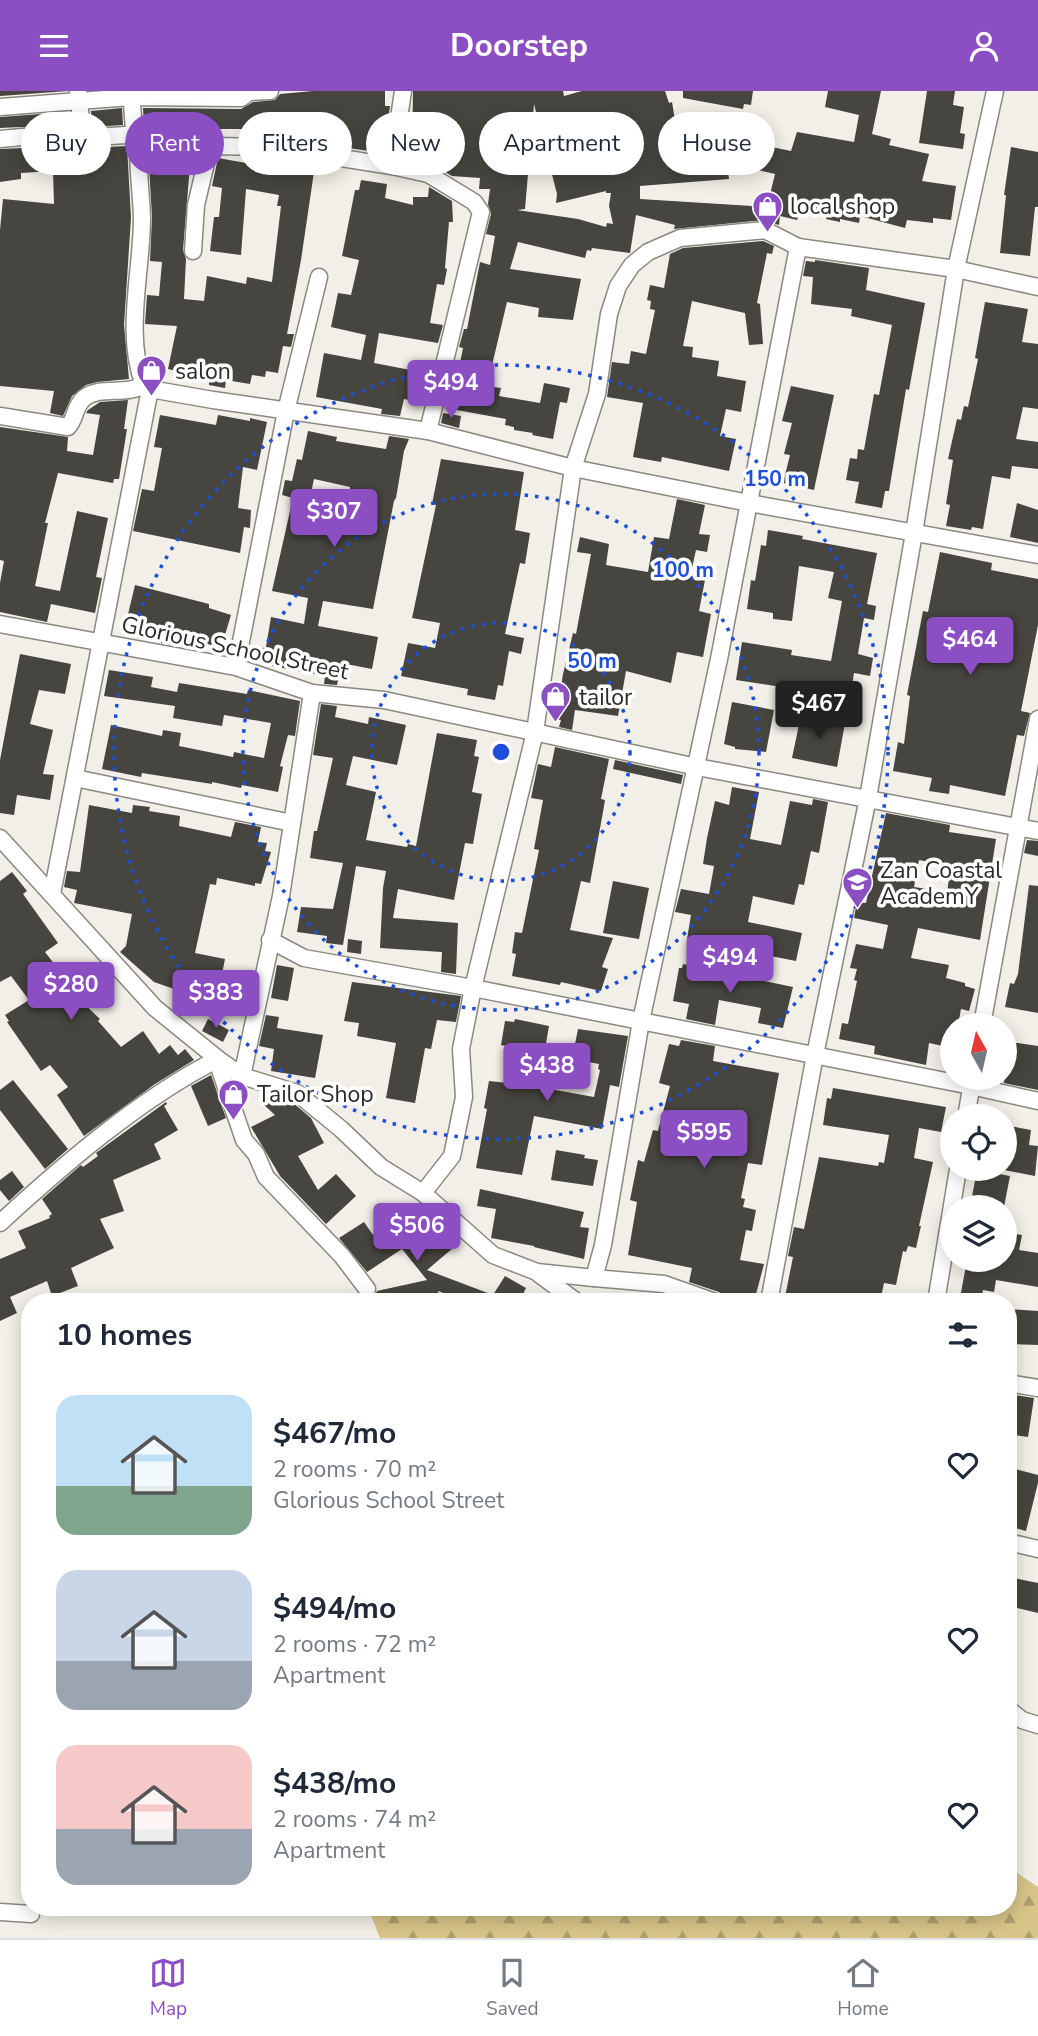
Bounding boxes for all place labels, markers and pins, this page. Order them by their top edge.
shop icon: local shop [750,189,784,233]
place label: local shop [790,191,895,222]
shop icon: salon [135,354,169,398]
place label: salon [175,356,231,387]
pin: $494 [410,361,492,420]
pin: $307 [293,489,375,549]
pin: $464 [929,617,1011,677]
shop icon: tailor [539,680,573,724]
pin: $467 [778,681,860,741]
place label: tailor [579,682,633,713]
centre of rings [489,740,513,764]
place label: Zan Coastal AcademY [880,855,1002,912]
school or university icon: Zan Coastal AcademY [840,866,874,910]
pin: $494 [689,935,771,995]
pin: $280 [30,963,112,1022]
pin: $383 [175,971,257,1030]
pin: $438 [506,1044,588,1103]
shop icon: Tailor Shop [217,1077,251,1121]
place label: Tailor Shop [257,1079,374,1110]
pin: $595 [663,1111,745,1170]
pin: $506 [376,1203,458,1263]

